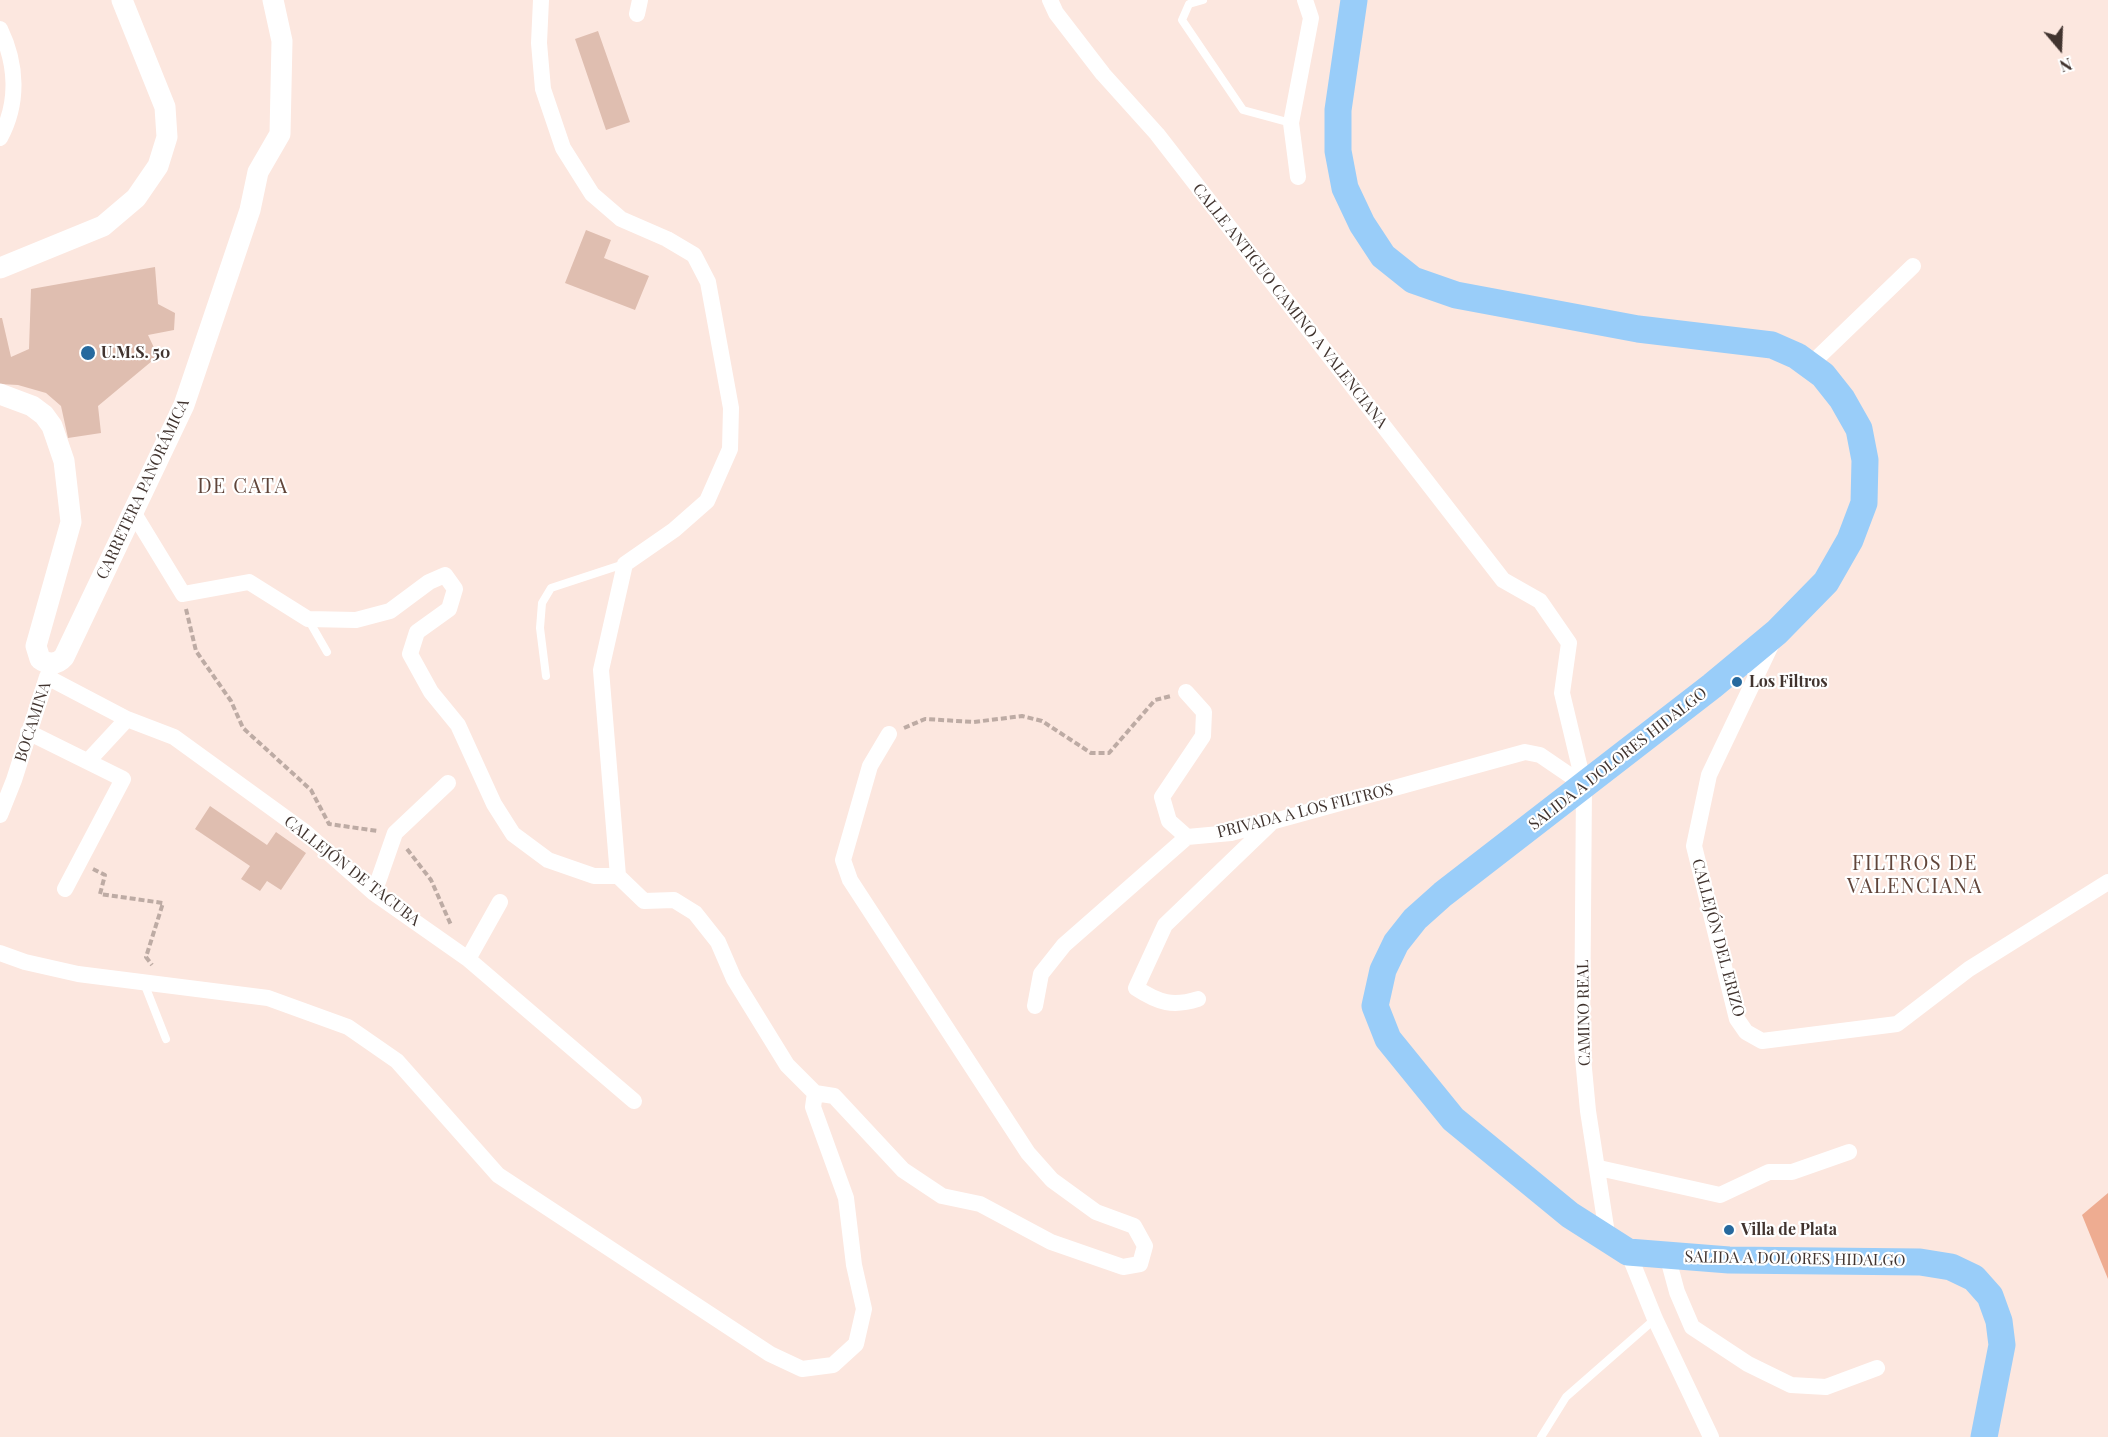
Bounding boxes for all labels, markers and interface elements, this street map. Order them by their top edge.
north arrow [2030,18,2090,78]
text: N [2057,54,2075,77]
street label: CALLE ANTIGUO CAMINO A VALENCIANA [1188,180,1392,432]
place label: U.M.S. 50 [101,343,170,363]
marker: U.M.S. 50 [79,344,97,362]
street label: CARRETERA PANORÁMICA [93,396,193,582]
district label: DE CATA [197,475,289,499]
place label: Los Filtros [1749,672,1828,692]
marker: Los Filtros [1730,675,1744,689]
street label: BOCAMINA [11,679,55,765]
street label: SALIDA A DOLORES HIDALGO [1525,683,1711,835]
street label: PRIVADA A LOS FILTROS [1215,780,1395,842]
street label: CALLEJÓN DE TACUBA [280,812,424,930]
district label: FILTROS DE VALENCIANA [1847,852,1983,899]
street label: CALLEJÓN DEL ERIZO [1688,857,1748,1019]
street label: CAMINO REAL [1573,960,1595,1066]
place label: Villa de Plata [1741,1220,1837,1240]
marker: Villa de Plata [1722,1223,1736,1237]
street label: SALIDA A DOLORES HIDALGO [1684,1247,1906,1271]

